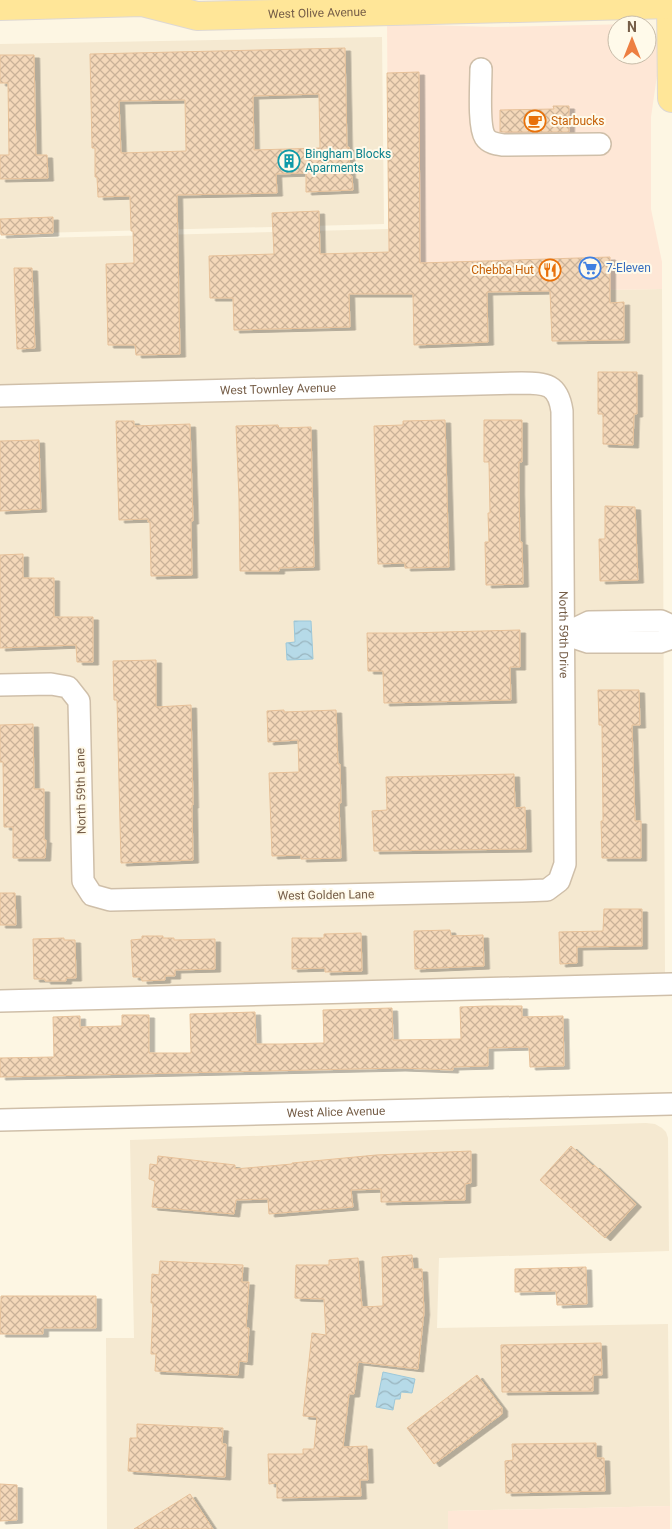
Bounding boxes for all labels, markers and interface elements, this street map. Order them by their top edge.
street label: West Olive Avenue [268,5,367,21]
north arrow [607,15,657,65]
text: N [627,19,637,35]
cafe icon: Starbucks [523,109,547,133]
place label: Starbucks [551,114,605,128]
place label: Bingham Blocks Aparments [305,147,391,175]
building icon: Bingham Blocks Aparments [277,149,301,173]
supermarket icon: 7-Eleven [578,256,602,280]
restaurant icon: Chebba Hut [538,258,562,282]
place label: 7-Eleven [606,261,651,275]
place label: Chebba Hut [471,263,534,277]
street label: West Townley Avenue [220,381,336,398]
street label: North 59th Drive [556,591,571,678]
street label: North 59th Lane [73,748,89,834]
street label: West Golden Lane [278,887,374,903]
street label: West Alice Avenue [286,1104,385,1120]

